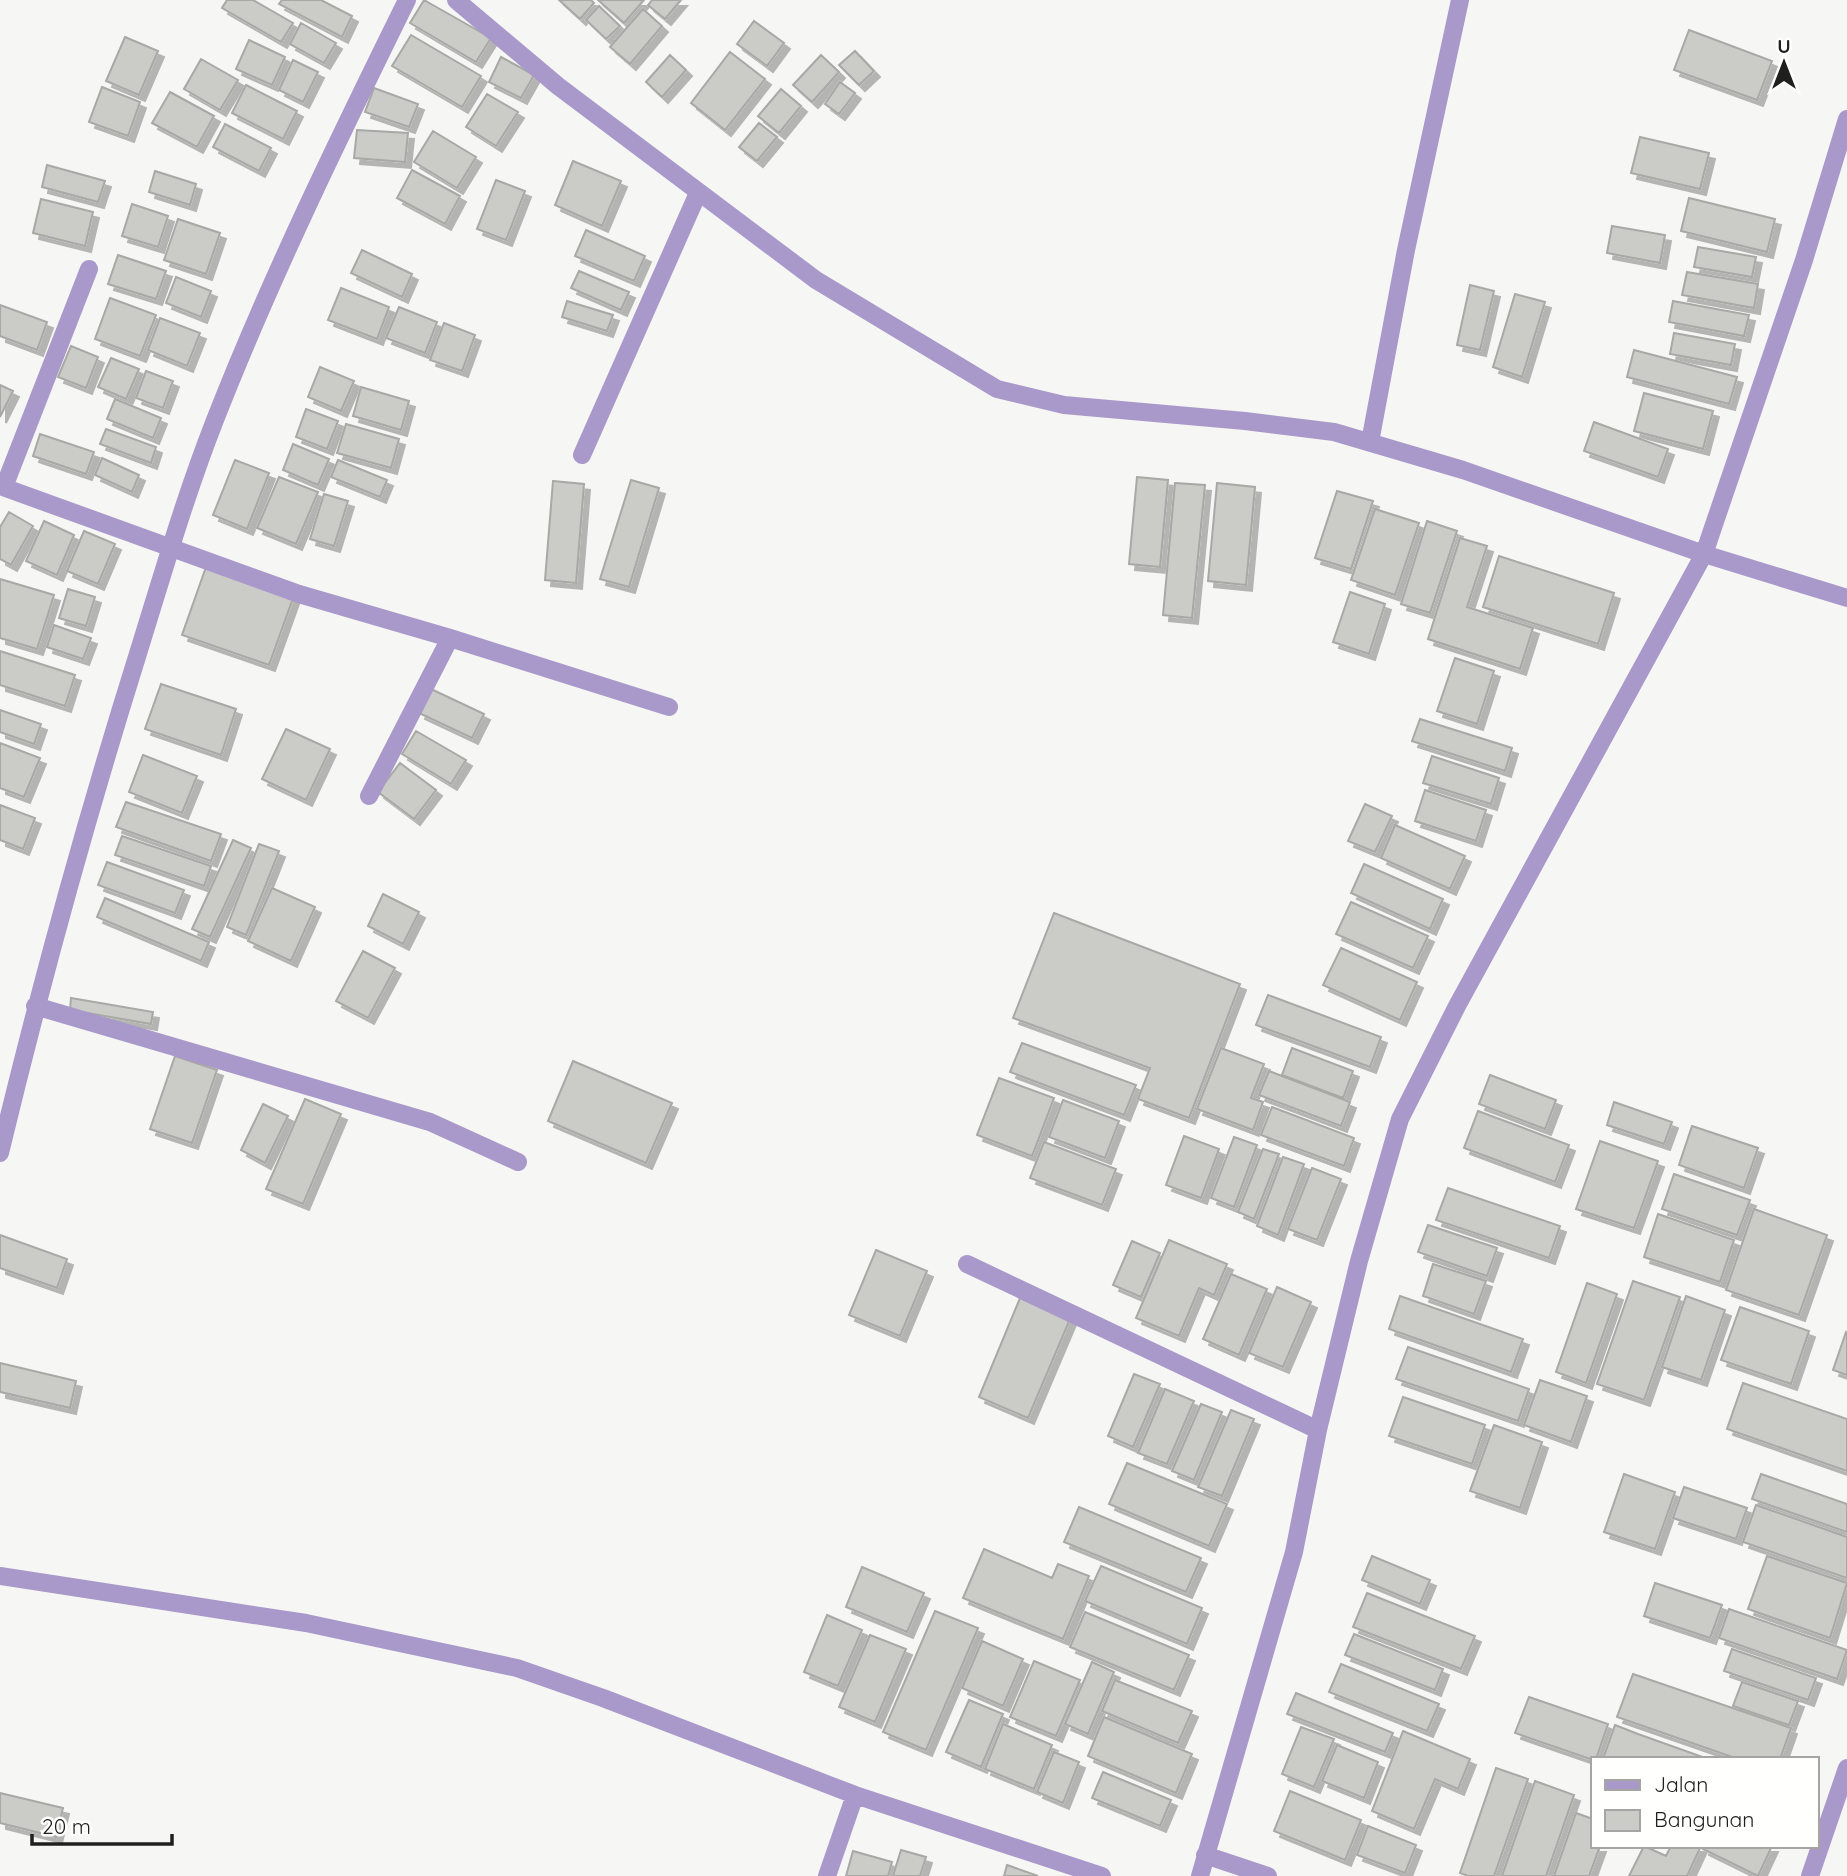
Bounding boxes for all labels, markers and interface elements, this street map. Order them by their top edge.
north arrow [1749,28,1819,98]
text: U [1777,34,1791,58]
legend [1591,1757,1819,1848]
text: Jalan [1654,1771,1708,1797]
scale bar [32,1802,172,1846]
text: Bangunan [1654,1806,1754,1832]
text: 20 m [42,1813,91,1839]

